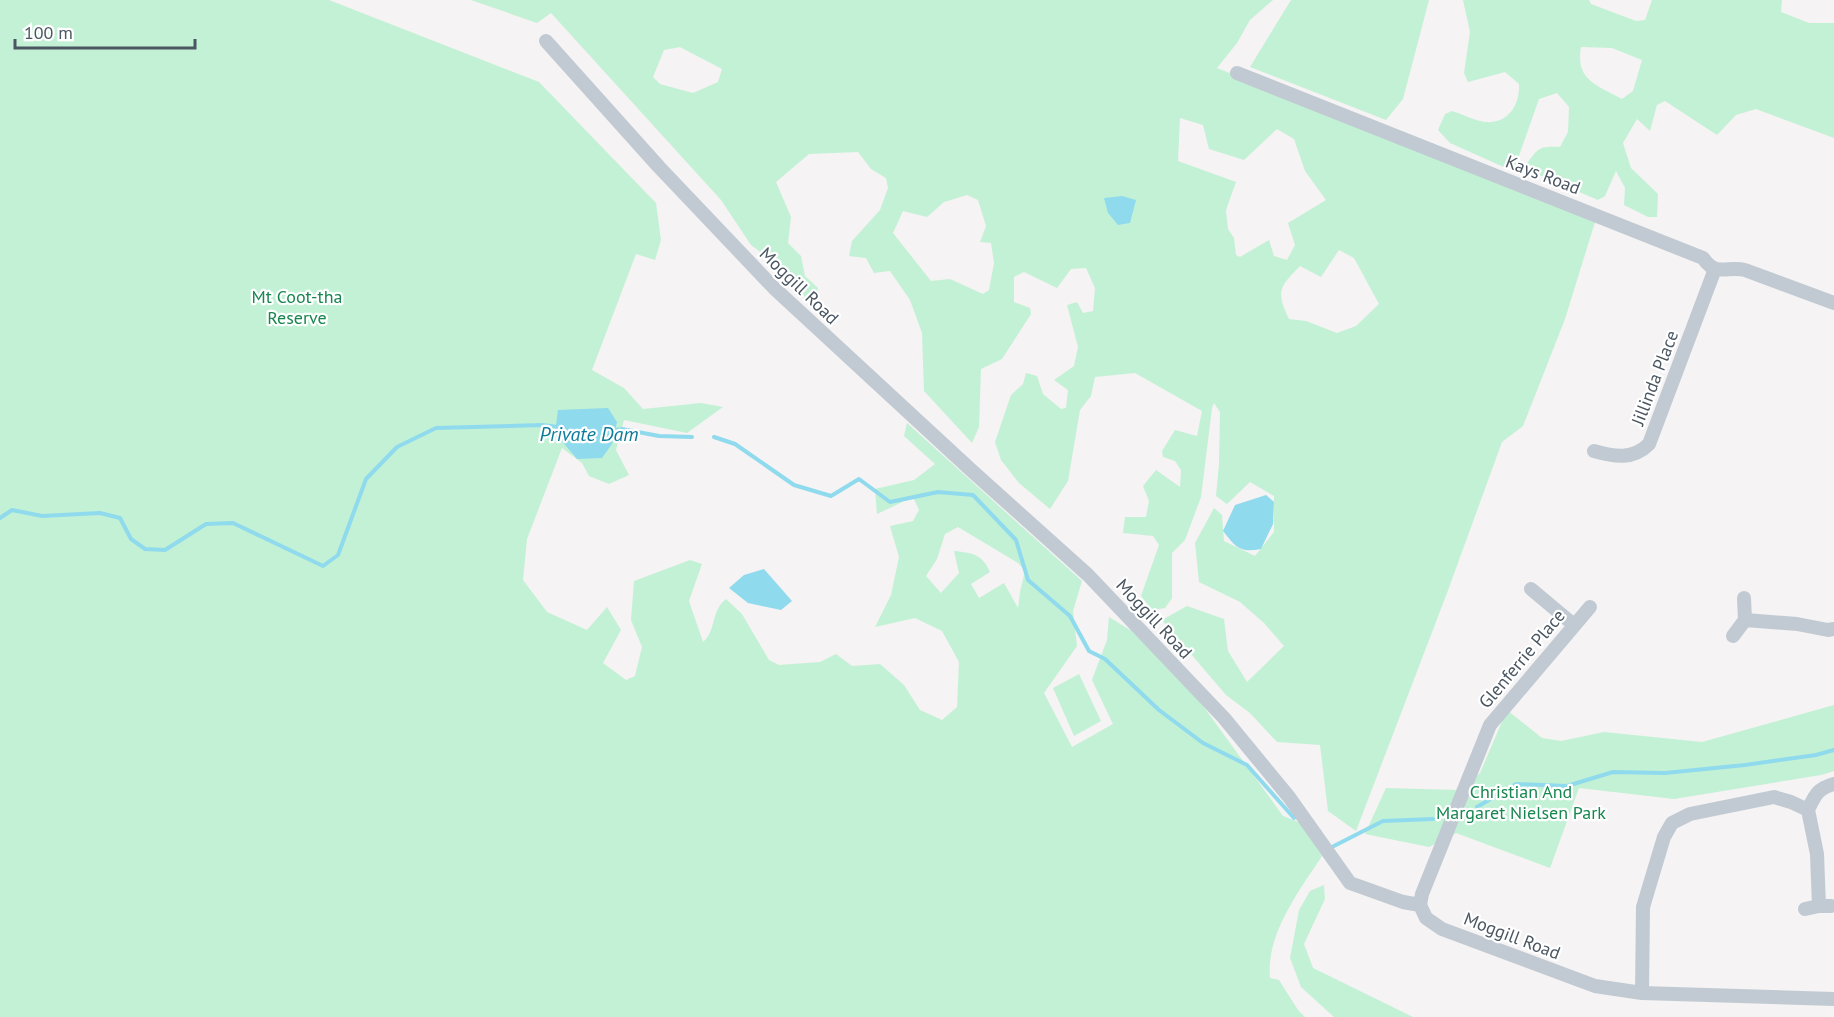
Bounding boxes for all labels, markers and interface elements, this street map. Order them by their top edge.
scale bar [15,12,195,50]
text: 100 m [24,21,73,44]
street label: Kays Road [1503,150,1584,199]
street label: Moggill Road [755,242,844,329]
park label: Mt Coot-tha Reserve [252,285,342,329]
street label: Jillinda Place [1626,327,1683,429]
water label: Private Dam [540,421,638,447]
street label: Moggill Road [1111,574,1197,664]
street label: Glenferrie Place [1474,605,1570,713]
park label: Christian And Margaret Nielsen Park [1436,780,1606,824]
street label: Moggill Road [1461,907,1564,964]

